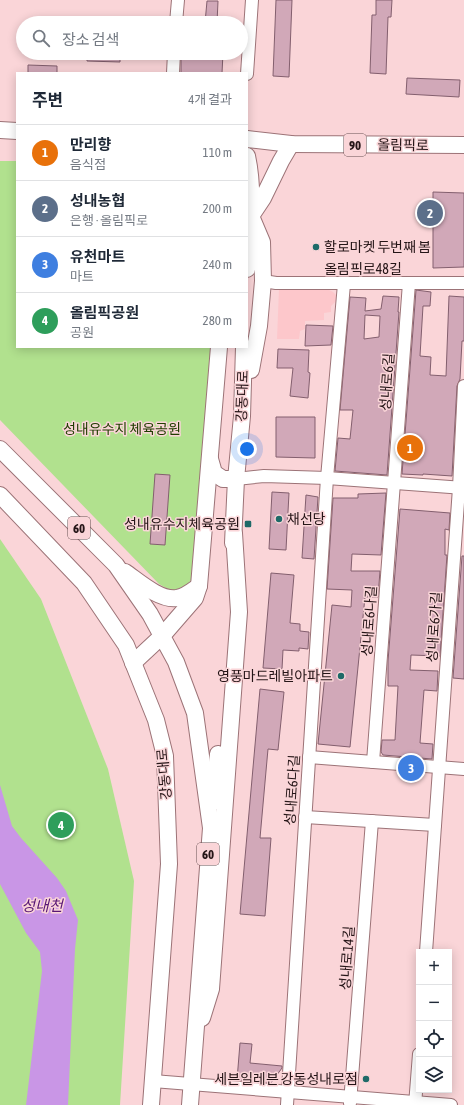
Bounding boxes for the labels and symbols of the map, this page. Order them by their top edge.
road number: 90 [344,134,366,156]
street label: 올림픽로 [377,137,429,153]
pin: 2 [417,198,443,228]
place label: 할로마켓 두번째 봄 [324,239,431,255]
marker: 할로마켓 두번째 봄 [311,242,321,252]
street label: 올림픽로48길 [324,261,402,277]
street label: 성내로6길 [377,352,397,412]
street label: 강동대로 [233,370,251,422]
park label: 성내유수지 체육공원 [63,421,181,437]
pin: 1 [397,433,423,463]
your location [237,439,257,459]
place label: 채선당 [287,511,326,527]
marker: 채선당 [274,514,284,524]
place label: 성내유수지체육공원 [124,516,240,532]
road number: 60 [68,517,90,539]
marker: 성내유수지체육공원 [243,519,253,529]
street label: 성내로6나길 [359,585,379,657]
street label: 성내로6가길 [424,591,444,663]
place label: 영풍마드레빌아파트 [217,668,333,684]
marker: 영풍마드레빌아파트 [336,671,346,681]
street label: 강동대로 [154,748,174,800]
pin: 3 [398,753,424,783]
street label: 성내로6다길 [282,754,302,826]
pin: 4 [48,810,74,840]
road number: 60 [197,843,219,865]
water label: 성내천 [21,897,65,914]
street label: 성내로14길 [337,925,357,991]
place label: 세븐일레븐 강동성내로점 [214,1071,358,1087]
marker: 세븐일레븐 강동성내로점 [361,1074,371,1084]

